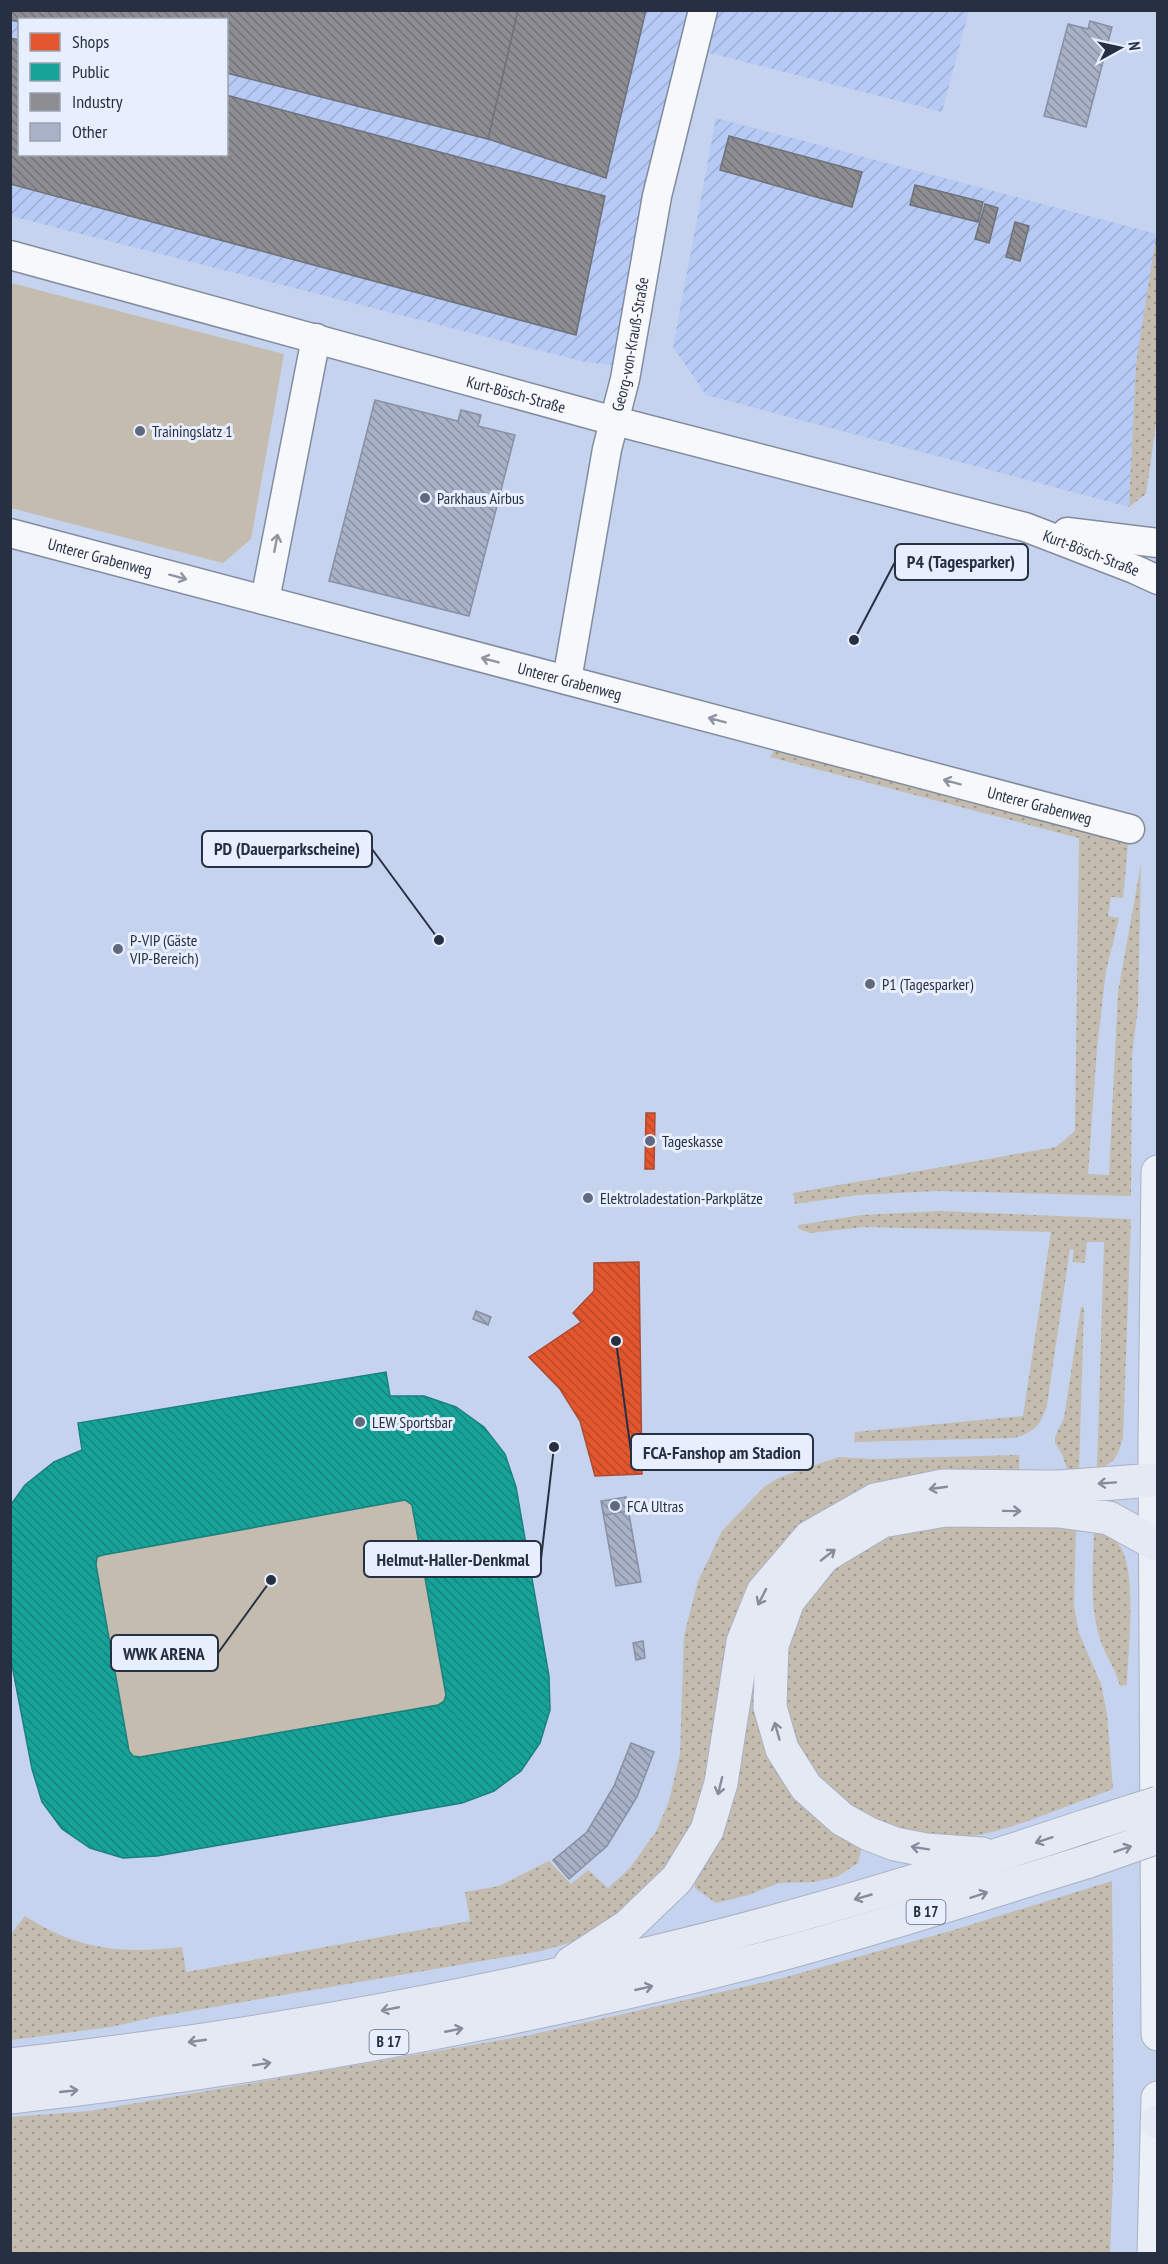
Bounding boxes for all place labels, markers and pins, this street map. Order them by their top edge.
place label: Trainingslatz 1 [152,421,232,441]
marker: Trainingslatz 1 [133,424,147,438]
place label: Parkhaus Airbus [437,488,524,508]
marker: Parkhaus Airbus [418,491,432,505]
callout: P4 (Tagesparker) [895,544,1028,580]
callout: PD (Dauerparkscheine) [202,831,372,867]
place label: P-VIP (Gäste VIP-Bereich) [129,930,198,968]
marker: P-VIP (Gäste VIP-Bereich) [111,942,125,956]
place label: P1 (Tagesparker) [882,974,973,994]
marker: P1 (Tagesparker) [863,977,877,991]
place label: Tageskasse [662,1131,723,1151]
marker: Tageskasse [643,1134,657,1148]
place label: Elektroladestation-Parkplätze [600,1188,763,1208]
marker: Elektroladestation-Parkplätze [581,1191,595,1205]
place label: LEW Sportsbar [372,1412,453,1432]
marker: LEW Sportsbar [353,1415,367,1429]
callout: FCA-Fanshop am Stadion [631,1434,813,1470]
place label: FCA Ultras [627,1496,684,1516]
marker: FCA Ultras [608,1499,622,1513]
callout: Helmut-Haller-Denkmal [364,1541,541,1577]
callout: WWK ARENA [111,1635,218,1671]

